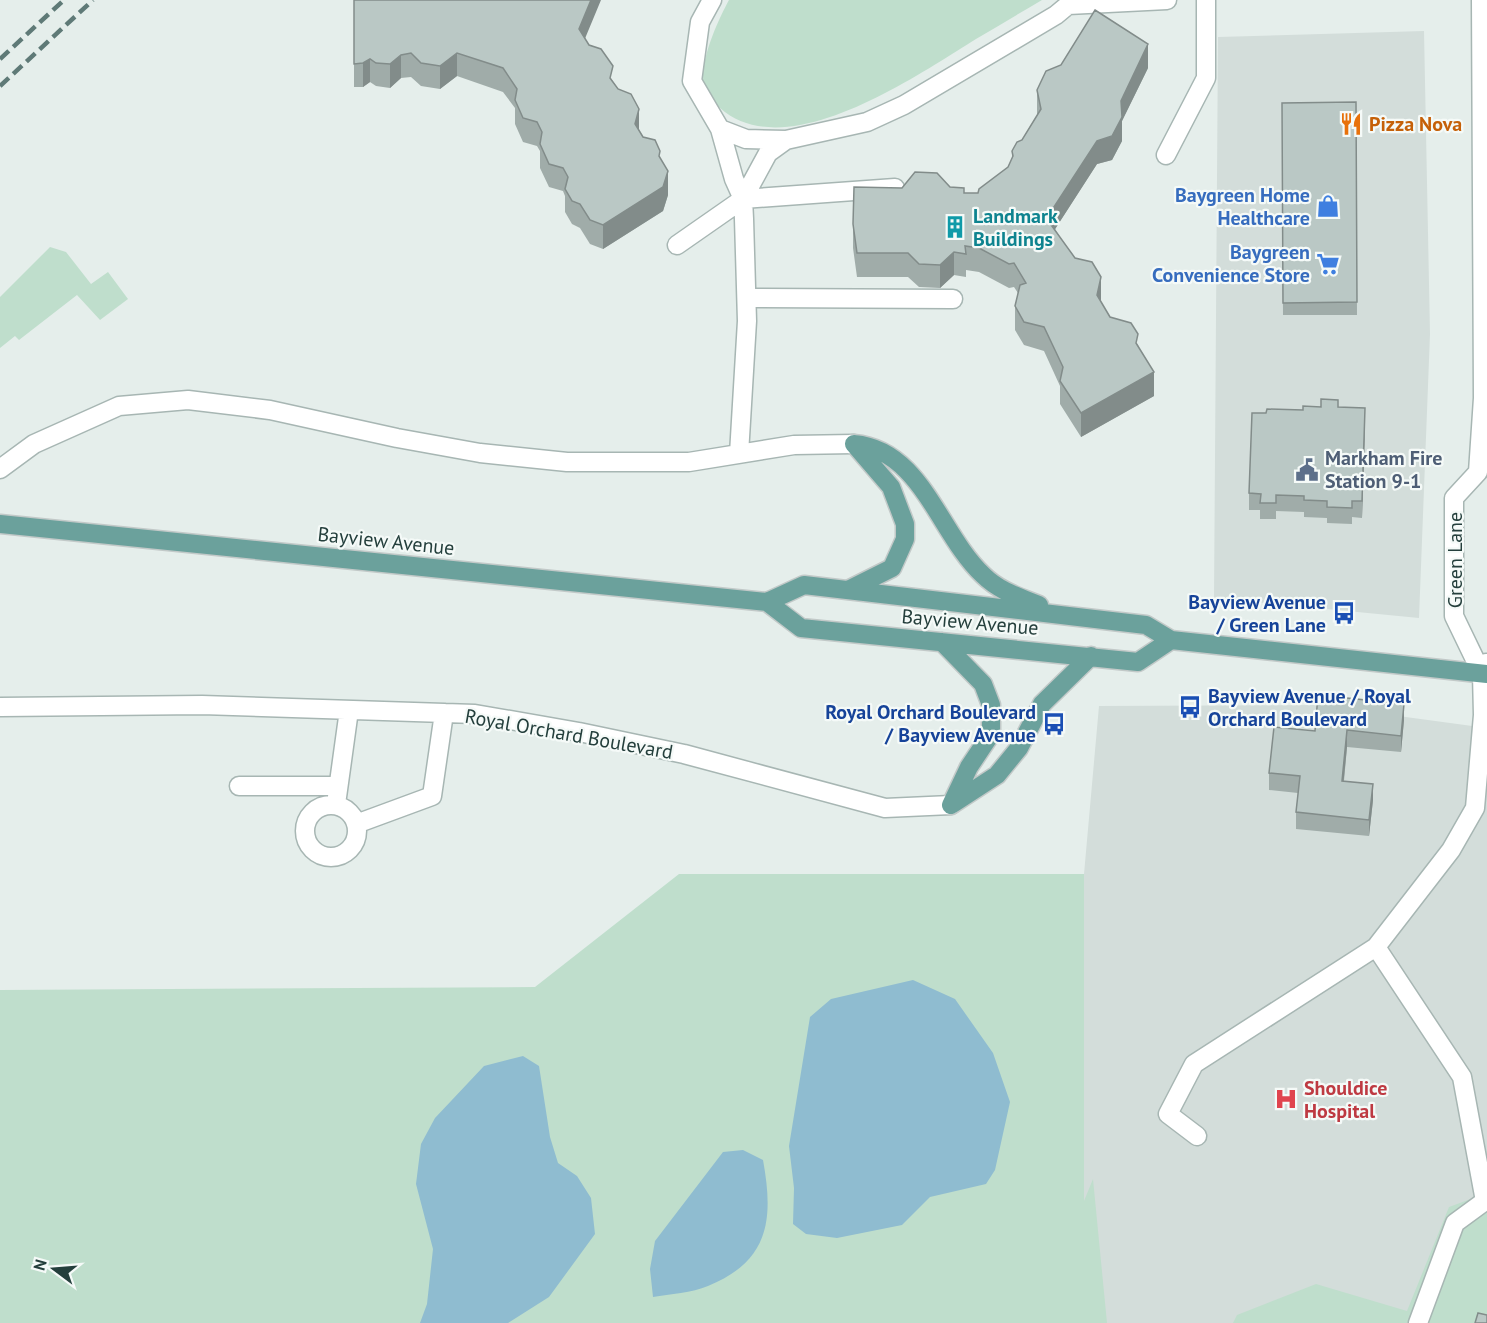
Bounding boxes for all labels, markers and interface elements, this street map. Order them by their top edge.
restaurant icon: Pizza Nova [1338,111,1364,137]
place label: Pizza Nova [1369,111,1462,137]
place label: Baygreen Home Healthcare [1175,182,1310,231]
shop icon: Baygreen Home Healthcare [1315,193,1341,219]
place label: Landmark Buildings [973,203,1058,252]
building icon: Landmark Buildings [942,214,968,240]
place label: Baygreen Convenience Store [1152,239,1310,288]
supermarket icon: Baygreen Convenience Store [1315,251,1341,277]
place label: Markham Fire Station 9-1 [1325,445,1442,494]
public building icon: Markham Fire Station 9-1 [1294,457,1320,483]
street label: Green Lane [1442,512,1468,608]
street label: Bayview Avenue [316,521,456,561]
place label: Bayview Avenue / Green Lane [1188,589,1326,638]
bus stop icon: Bayview Avenue / Green Lane [1331,600,1357,626]
street label: Bayview Avenue [900,603,1040,641]
place label: Bayview Avenue / Royal Orchard Boulevard [1208,683,1411,732]
bus stop icon: Bayview Avenue / Royal Orchard Boulevard [1177,694,1203,720]
place label: Royal Orchard Boulevard / Bayview Avenue [825,699,1036,748]
street label: Royal Orchard Boulevard [463,703,675,765]
bus stop icon: Royal Orchard Boulevard / Bayview Avenue [1041,711,1067,737]
place label: Shouldice Hospital [1304,1075,1388,1124]
hospital icon: Shouldice Hospital [1273,1086,1299,1112]
north arrow [24,1239,84,1299]
text: N [29,1257,51,1273]

